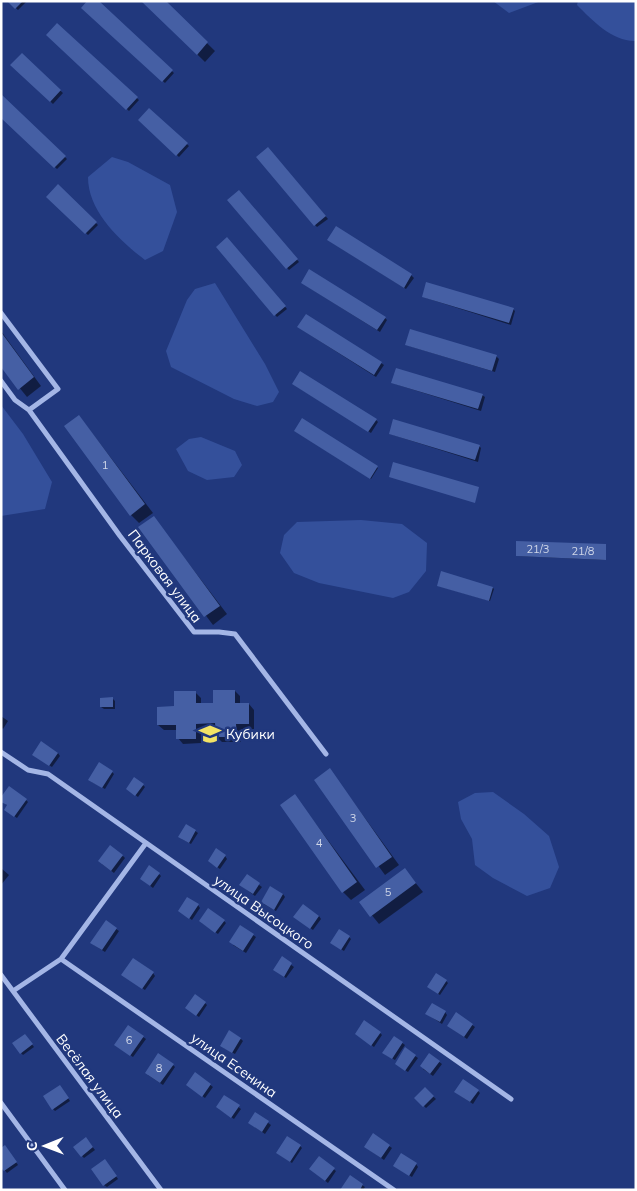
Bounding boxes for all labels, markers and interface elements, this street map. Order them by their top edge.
house number: 1 [102,458,108,472]
street label: Парковая улица [124,526,206,626]
house number: 21/3 [527,542,549,556]
house number: 21/8 [572,544,595,558]
school or university icon: Кубики [197,721,223,747]
place label: Кубики [226,725,275,743]
house number: 3 [350,811,356,825]
house number: 4 [316,836,323,850]
street label: улица Высоцкого [210,871,318,953]
house number: 5 [385,885,392,899]
street label: улица Есенина [187,1029,281,1101]
street label: Весёлая улица [52,1030,128,1122]
house number: 6 [126,1033,133,1047]
house number: 8 [156,1061,163,1075]
north arrow [20,1121,70,1171]
text: С [23,1141,41,1151]

